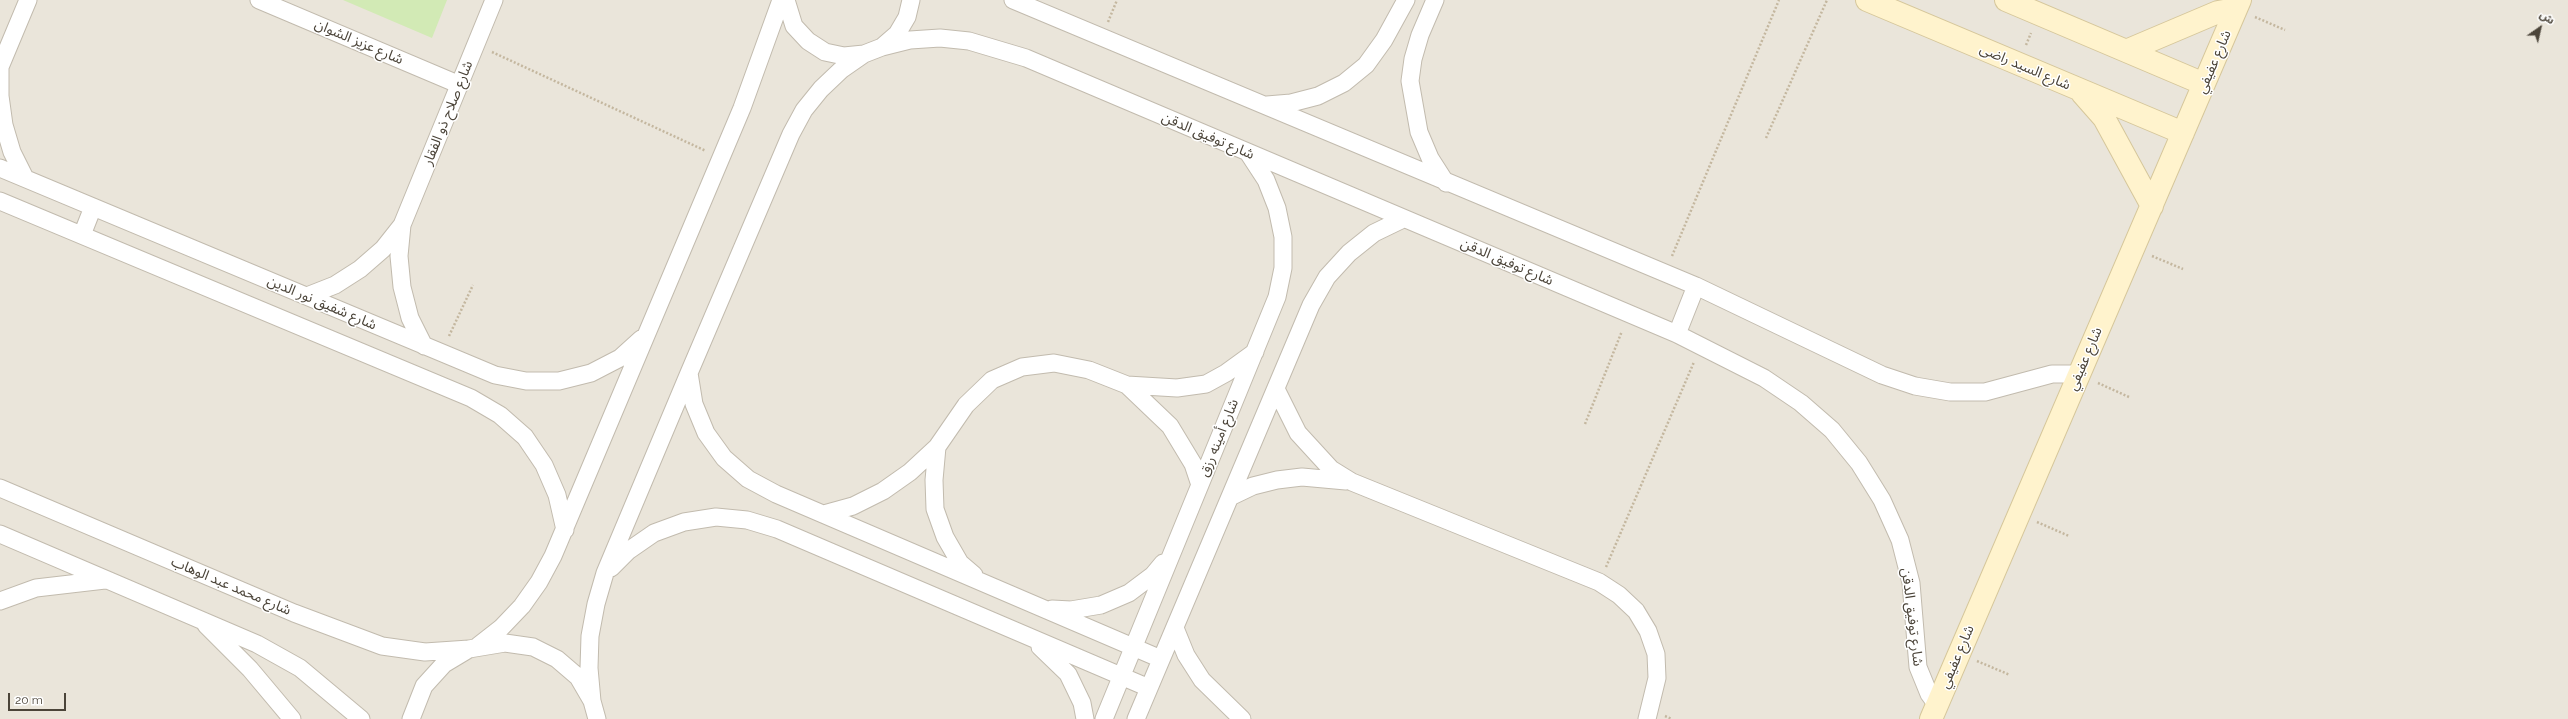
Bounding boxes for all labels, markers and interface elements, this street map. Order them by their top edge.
north arrow [2520,8,2560,48]
text: ش [2537,8,2557,27]
street label: شارع عزيز الشوان [312,16,406,68]
street label: شارع عفيفي [2193,28,2235,96]
street label: شارع السيد راضى [1977,40,2073,94]
street label: شارع صلاح ذو الفقار [419,58,477,168]
street label: شارع توفيق الدقن [1159,109,1257,163]
street label: شارع توفيق الدقن [1458,235,1556,289]
street label: شارع شفيق نور الدين [265,272,379,334]
street label: شارع عفيفي [2064,325,2106,393]
street label: شارع أمينه رزق [1196,397,1242,479]
street label: شارع محمد عبد الوهاب [168,553,294,619]
street label: شارع توفيق الدقن [1898,567,1926,667]
street label: شارع عفيفي [1936,623,1978,691]
scale bar [10,685,68,711]
text: 20 m [15,693,43,707]

